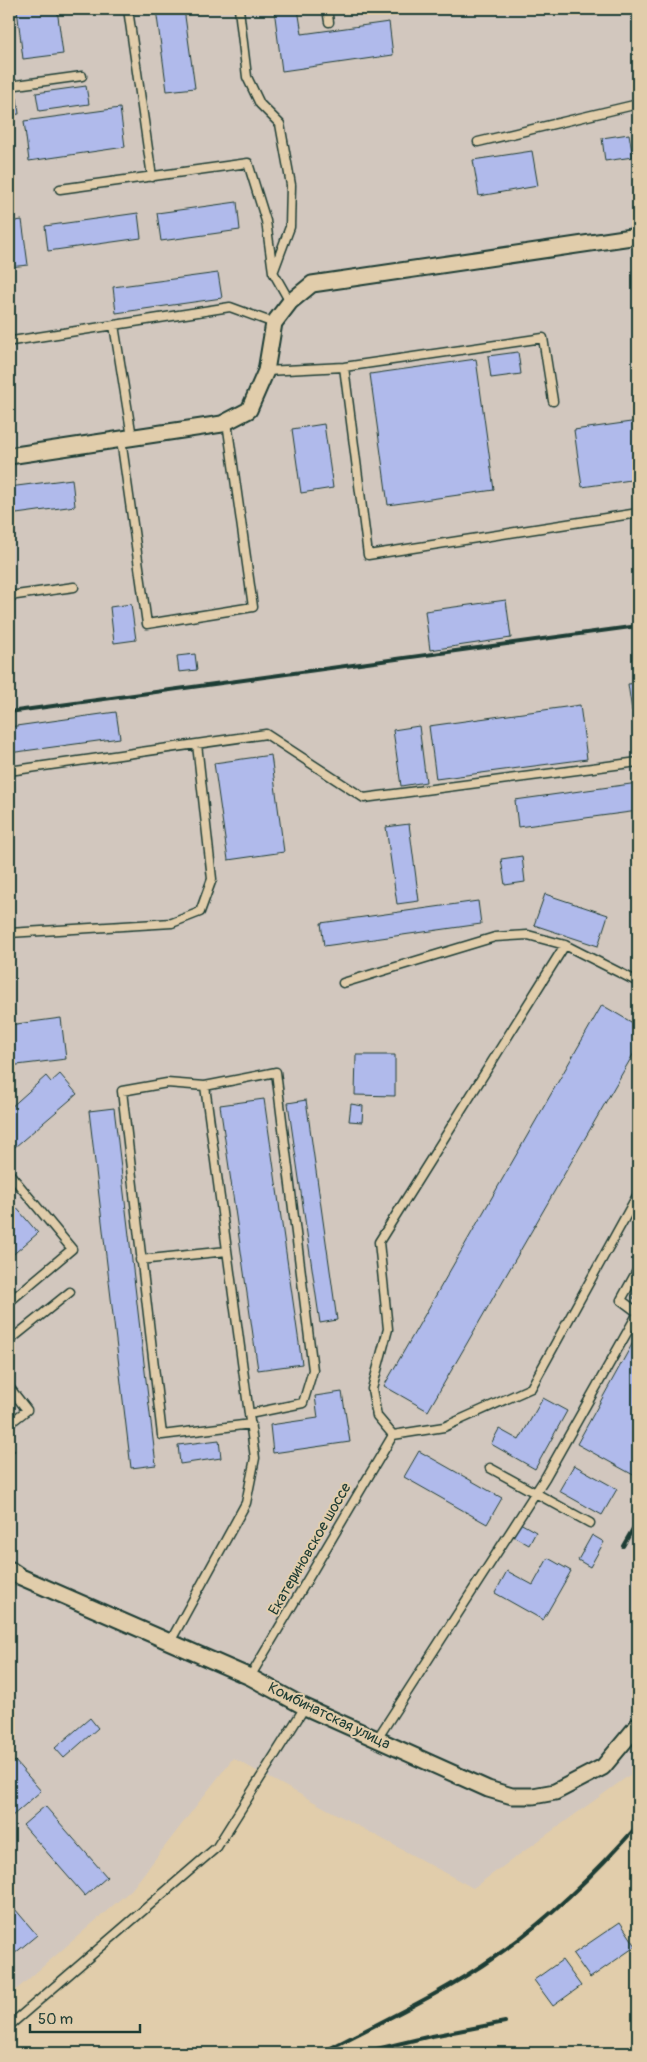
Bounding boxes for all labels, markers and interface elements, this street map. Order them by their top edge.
street label: Екатериновское шоссе [264,1479,356,1618]
street label: Комбинатская улица [265,1678,393,1754]
scale bar [30,2002,140,2034]
text: 50 m [38,2010,73,2029]

